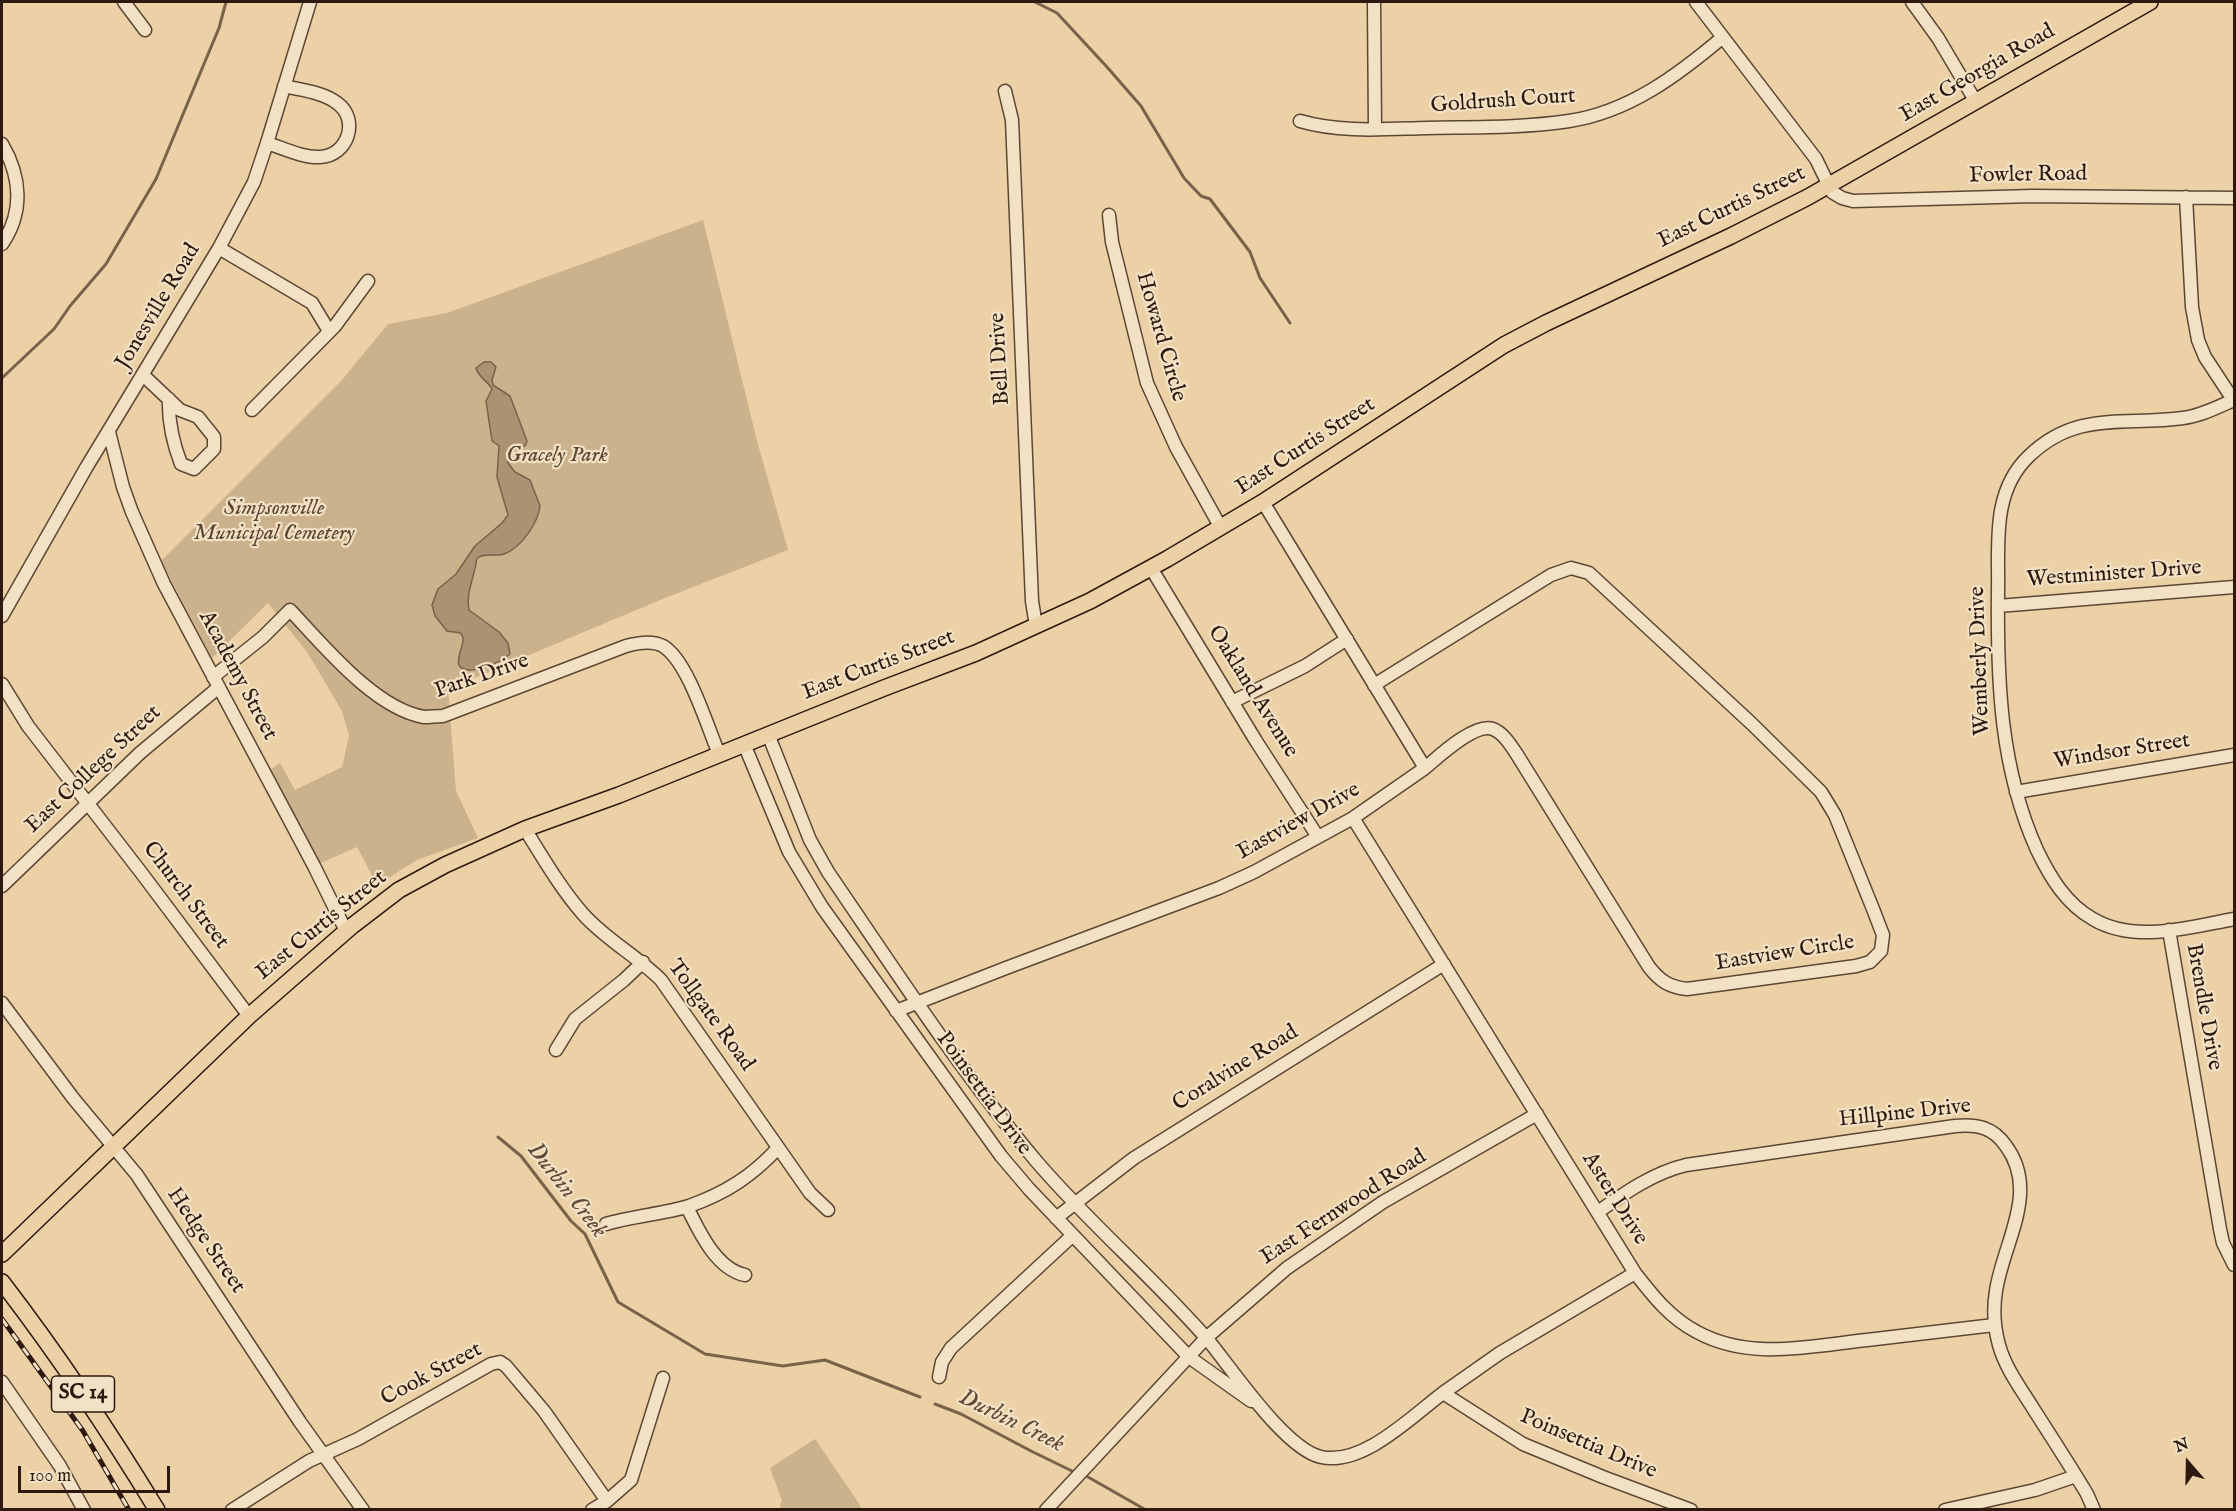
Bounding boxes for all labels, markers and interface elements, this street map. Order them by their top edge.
street label: East Georgia Road [1896,19,2060,129]
street label: Goldrush Court [1430,84,1576,120]
street label: East Curtis Street [1654,161,1810,255]
street label: Fowler Road [1969,162,2087,190]
street label: Jonesville Road [111,239,207,375]
street label: Howard Circle [1129,269,1191,405]
street label: Bell Drive [985,312,1017,406]
street label: East Curtis Street [1231,392,1381,502]
park label: Gracely Park [506,443,608,469]
park label: Simpsonville Municipal Cemetery [194,496,354,548]
street label: Westminister Drive [2026,556,2202,594]
street label: Wemberly Drive [1965,586,1997,736]
street label: Academy Street [192,607,282,745]
street label: Oakland Avenue [1201,621,1303,763]
street label: East Curtis Street [799,625,959,707]
street label: Park Drive [431,649,533,705]
street label: East College Street [21,700,167,840]
street label: Windsor Street [2052,728,2192,776]
street label: Eastview Drive [1233,777,1365,867]
street label: Church Street [136,837,234,955]
street label: East Curtis Street [251,865,393,987]
street label: Eastview Circle [1714,930,1856,978]
street label: Brendle Drive [2179,942,2227,1072]
street label: Tollgate Road [661,955,759,1077]
street label: Coralvine Road [1168,1020,1304,1118]
street label: Poinsettia Drive [929,1027,1037,1161]
street label: Hillpine Drive [1838,1094,1972,1134]
water label: Durbin Creek [520,1137,612,1245]
street label: East Fernwood Road [1256,1144,1432,1272]
street label: Aster Drive [1575,1148,1653,1250]
street label: Hedge Street [160,1183,250,1299]
street label: Cook Street [377,1337,487,1413]
road number: SC 14 [52,1376,115,1412]
water label: Durbin Creek [954,1384,1068,1460]
street label: Poinsettia Drive [1516,1404,1660,1486]
north arrow [2158,1433,2218,1493]
text: N [2172,1434,2192,1458]
scale bar [21,1454,172,1492]
text: 100 m [29,1465,71,1488]

